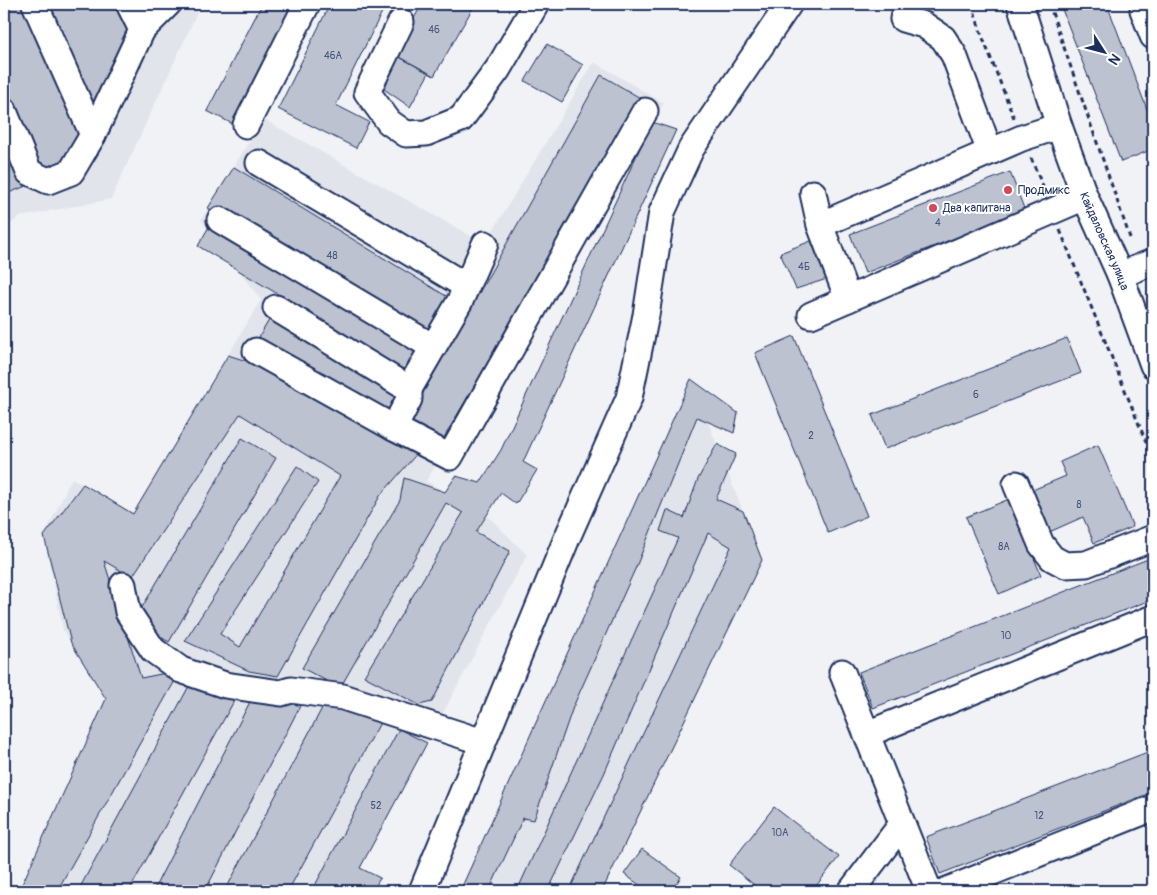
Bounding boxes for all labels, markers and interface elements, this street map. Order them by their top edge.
house number: 46 [428,24,440,36]
north arrow [1080,28,1130,78]
house number: 46А [324,50,343,62]
text: N [1104,51,1124,68]
place label: Продмикс [1018,183,1070,198]
marker: Продмикс [1002,184,1014,196]
street label: Кайдаловская улица [1076,190,1132,293]
place label: Два капитана [942,201,1011,216]
marker: Два капитана [927,202,939,214]
house number: 4 [935,217,941,229]
house number: 48 [327,250,337,262]
house number: 4Б [798,261,810,273]
house number: 6 [973,389,979,401]
house number: 2 [808,430,814,442]
house number: 8 [1076,499,1082,511]
house number: 8А [998,541,1010,553]
house number: 10 [1001,630,1012,642]
house number: 52 [370,800,382,812]
house number: 12 [1034,810,1044,822]
house number: 10А [771,827,789,839]

